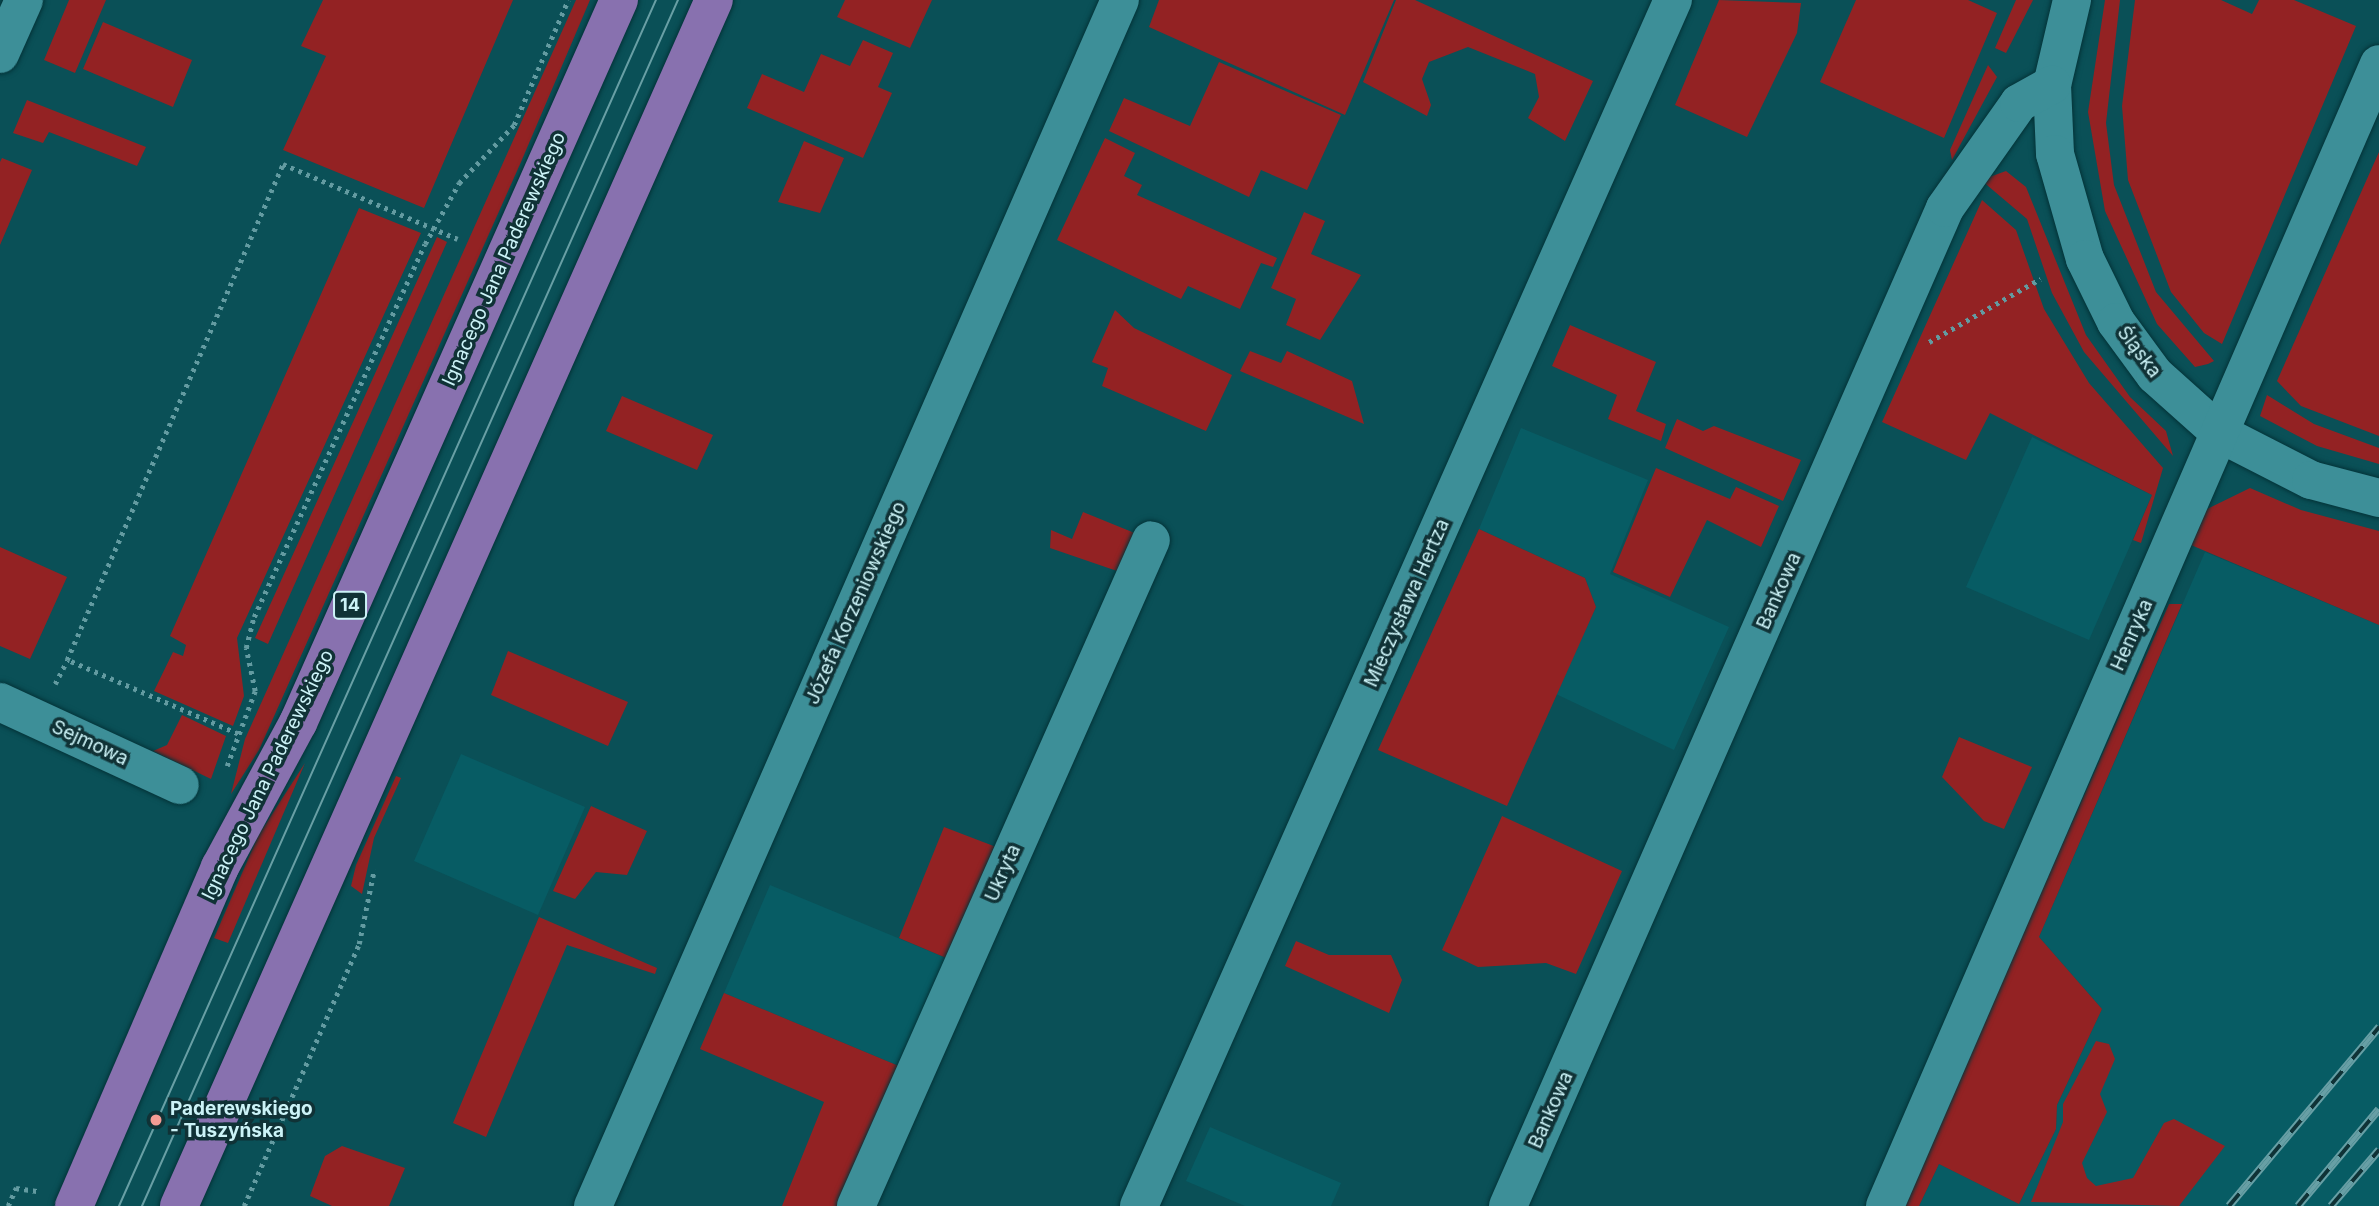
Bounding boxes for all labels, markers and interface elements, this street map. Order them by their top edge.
street label: Ignacego Jana Paderewskiego [438,129,570,389]
street label: Śląska [2112,322,2166,382]
street label: Józefa Korzeniowskiego [801,498,911,708]
street label: Mieczysława Hertza [1360,515,1454,691]
street label: Bankowa [1752,549,1806,633]
road number: 14 [332,590,368,620]
street label: Henryka [2106,596,2158,674]
street label: Ignacego Jana Paderewskiego [197,646,339,904]
street label: Sejmowa [48,715,132,771]
street label: Ukryta [980,841,1026,905]
street label: Bankowa [1524,1068,1578,1152]
place label: Paderewskiego - Tuszyńska [170,1098,313,1142]
marker: Paderewskiego - Tuszyńska [148,1112,164,1128]

